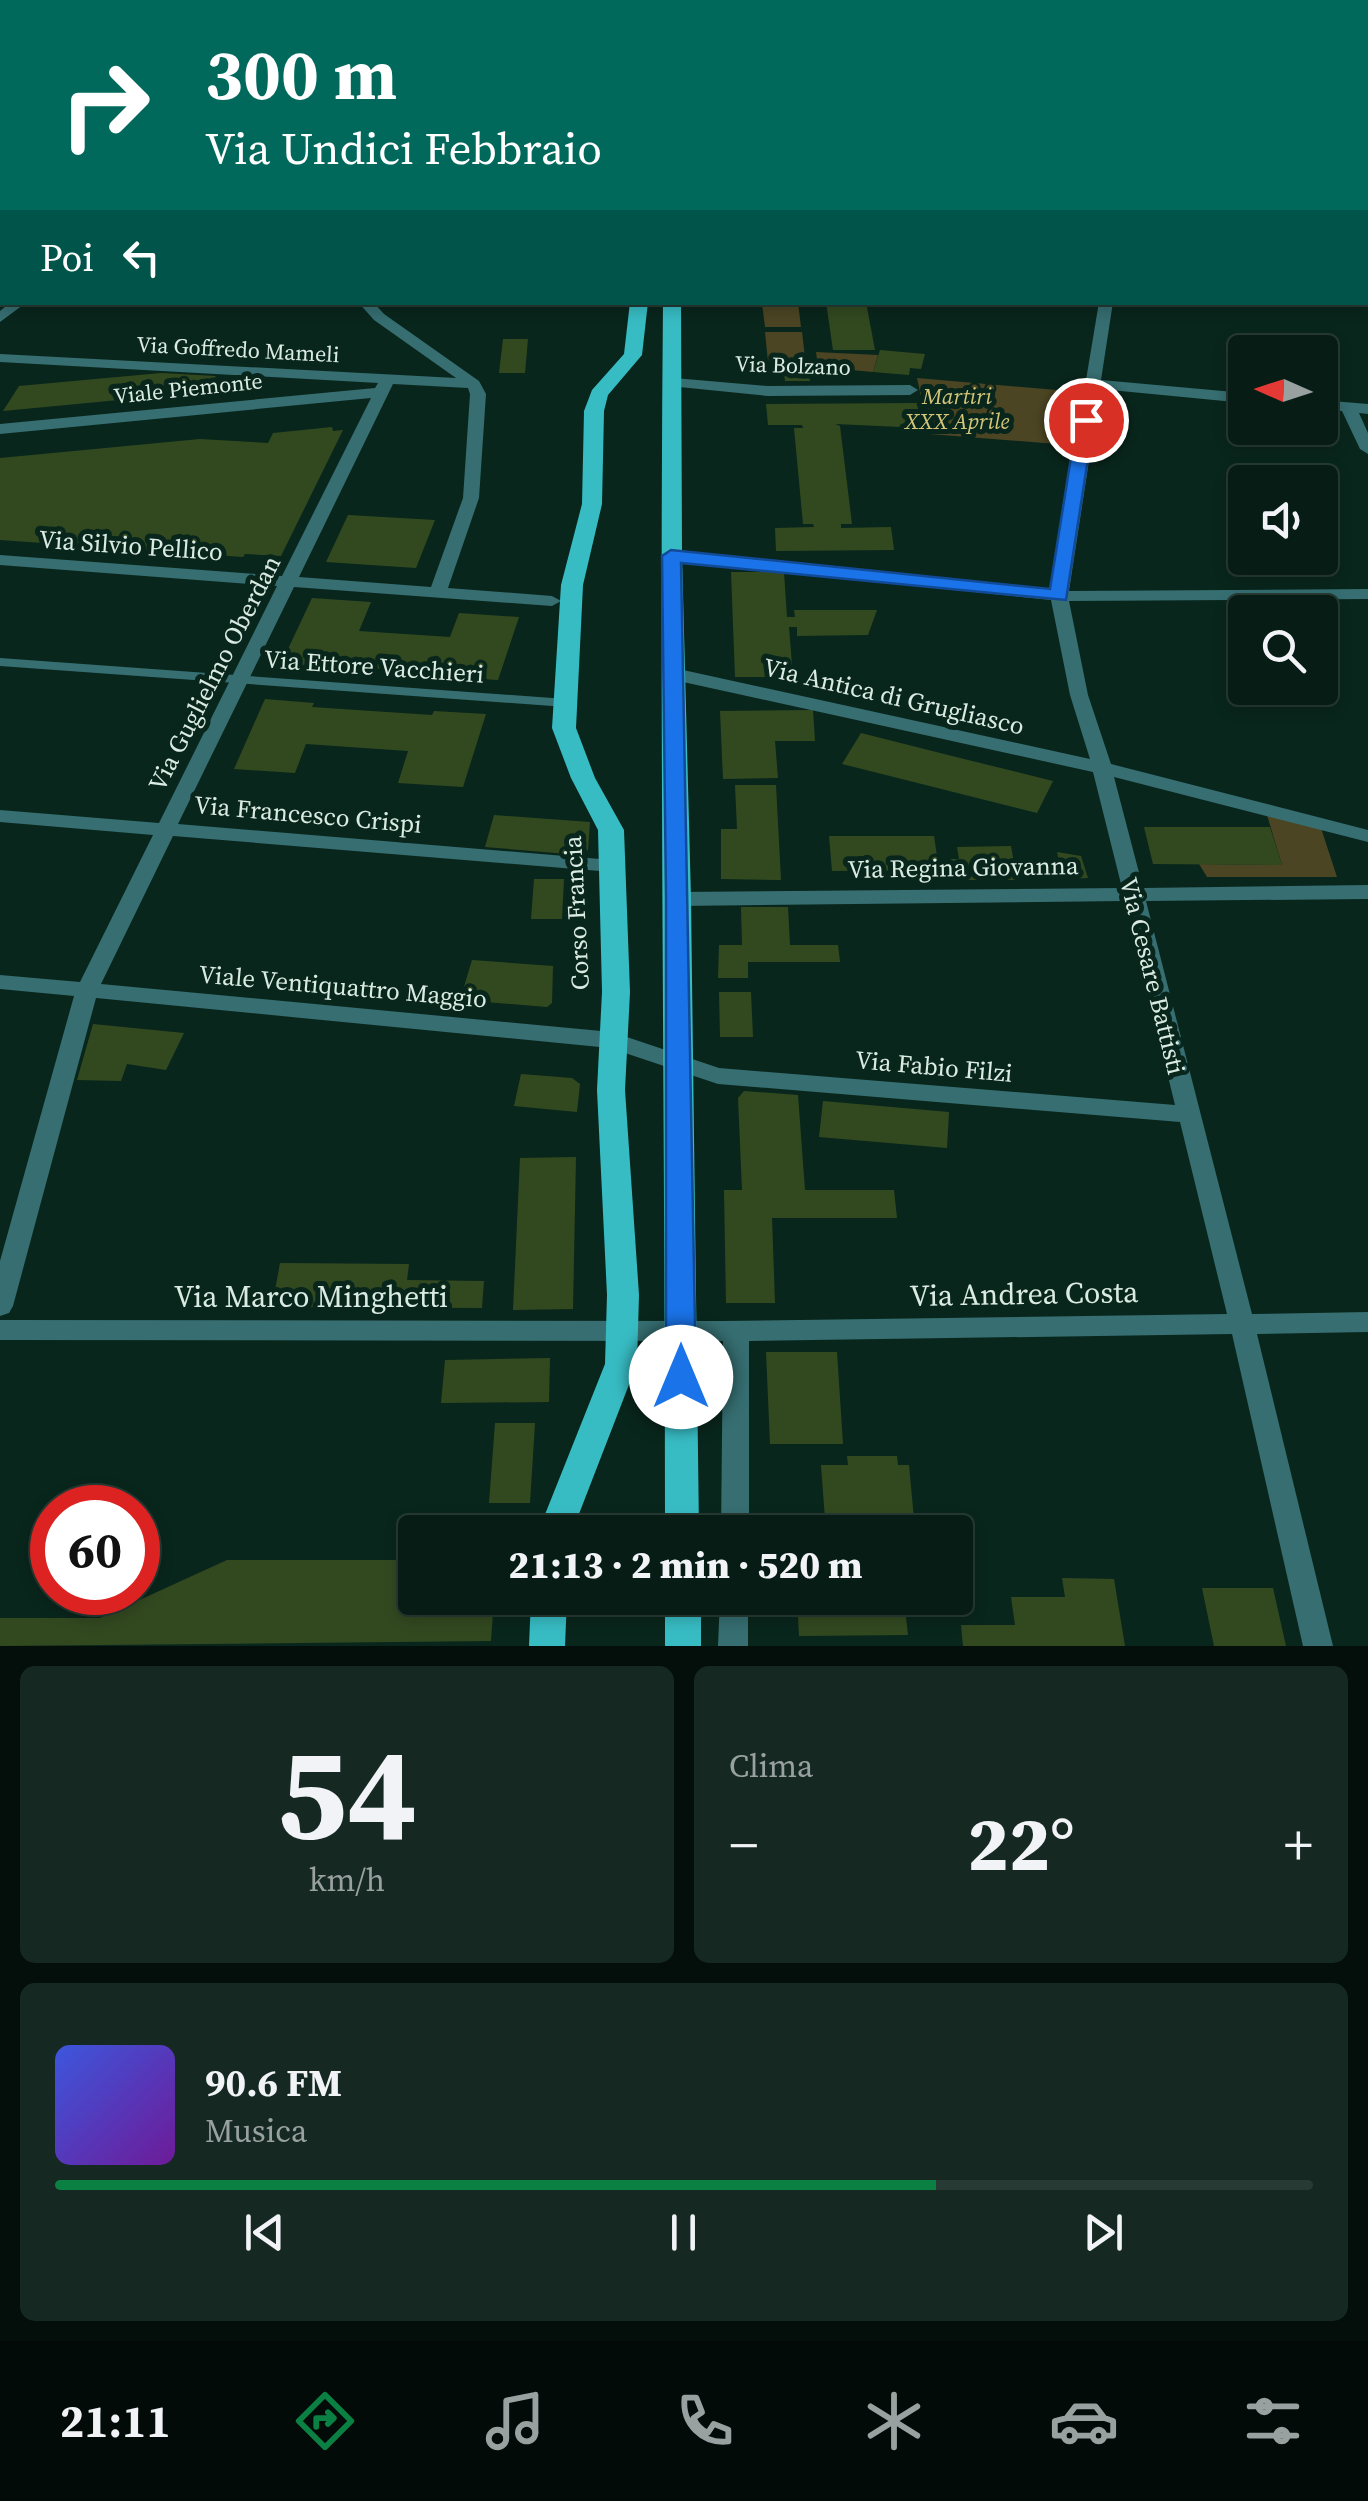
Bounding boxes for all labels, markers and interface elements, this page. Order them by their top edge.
text: 300 m [205,26,397,122]
icon: right [40,40,170,170]
text: Via Undici Febbraio [205,117,602,179]
icon: left [114,230,169,285]
text: Poi [40,232,94,284]
street label: Via Goffredo Mameli [136,329,340,369]
north arrow [1228,335,1338,445]
map controls [1228,335,1338,705]
street label: Via Bolzano [735,348,851,382]
street label: Viale Piemonte [112,365,264,411]
pin [1044,378,1129,463]
park label: Martiri XXX Aprile [904,381,1009,436]
icon: arrive [1059,393,1114,448]
button: sound [1228,465,1338,575]
street label: Via Silvio Pellico [38,522,224,568]
street label: Via Guglielmo Oberdan [140,549,288,797]
button: search [1228,595,1338,705]
street label: Via Ettore Vacchieri [263,641,485,691]
street label: Via Antica di Grugliasco [760,649,1028,743]
street label: Via Francesco Crispi [193,787,423,841]
street label: Corso Francia [555,835,597,991]
street label: Via Regina Giovanna [847,848,1079,886]
street label: Via Cesare Battisti [1112,874,1194,1078]
street label: Viale Ventiquattro Maggio [198,956,488,1016]
street label: Via Fabio Filzi [854,1042,1014,1090]
street label: Via Andrea Costa [909,1271,1139,1316]
street label: Via Marco Minghetti [174,1276,448,1317]
position arrow [629,1325,733,1429]
speed limit sign: 60 [30,1485,160,1615]
text: 21:13 · 2 min · 520 m [508,1539,863,1591]
text: 54 [277,1703,417,1882]
text: Clima [729,1744,813,1788]
text: 22° [967,1792,1075,1895]
text: − [729,1807,758,1882]
text: + [1284,1807,1313,1882]
text: km/h [309,1858,385,1902]
text: 90.6 FM [205,2057,342,2109]
text: Musica [205,2109,307,2153]
icon: previous [237,2205,292,2260]
icon: pause [656,2205,711,2260]
icon: next [1076,2205,1131,2260]
icon: directions [290,2386,360,2456]
icon: music [480,2386,550,2456]
icon: phone [670,2386,740,2456]
icon: climate [859,2386,929,2456]
icon: car [1049,2386,1119,2456]
icon: filters [1238,2386,1308,2456]
text: 21:11 [60,2390,171,2452]

